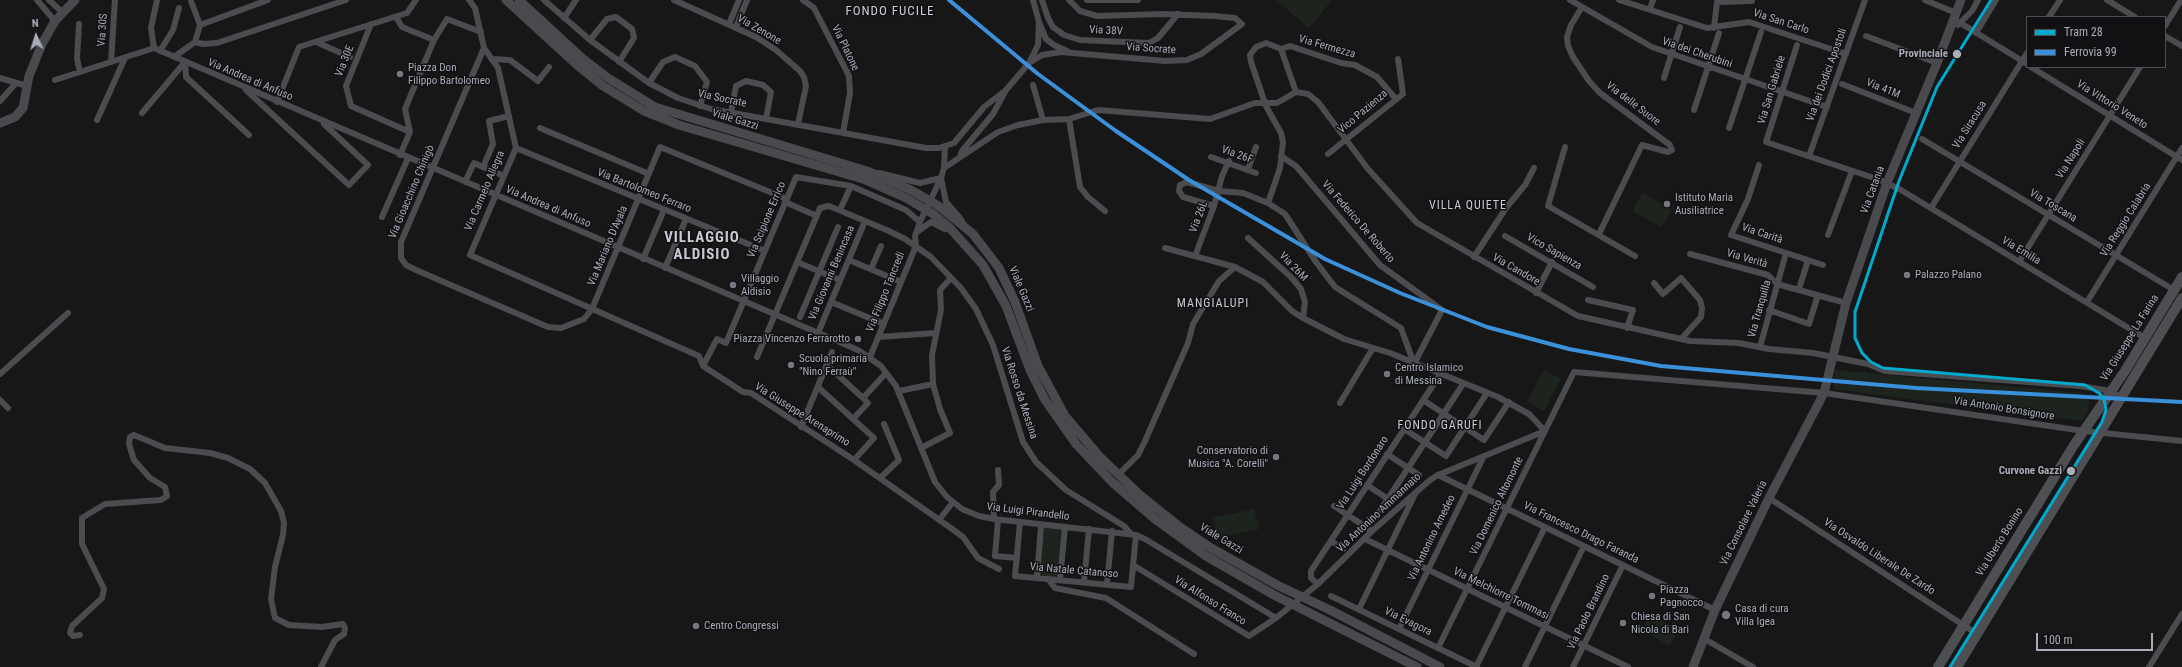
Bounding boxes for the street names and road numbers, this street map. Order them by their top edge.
street label: Via San Carlo [1751,7,1811,37]
street label: Via Zenone [735,12,783,48]
street label: Via 30S [95,13,111,47]
street label: Via Platone [828,23,862,73]
street label: Via 38V [1089,24,1123,38]
street label: Via dei Dodici Apostoli [1804,27,1850,123]
street label: Via Fermezza [1297,33,1357,61]
street label: Via dei Cherubini [1660,35,1734,71]
street label: Via Socrate [1126,41,1176,57]
street label: Via 30E [333,43,357,79]
street label: Via San Gabriele [1755,54,1789,126]
street label: Via Andrea di Anfuso [205,56,295,104]
street label: Via 41M [1864,76,1902,102]
street label: Via Vittorio Veneto [2074,78,2150,132]
street label: Via delle Suore [1603,79,1663,129]
street label: Via Socrate [696,87,748,111]
street label: Vico Pazienza [1335,87,1391,137]
street label: Via Siracusa [1950,99,1990,151]
street label: Viale Gazzi [710,107,760,133]
street label: Via Napoli [2054,137,2088,181]
street label: Via Gioacchino Chinigò [386,143,438,241]
street label: Via 26F [1219,143,1255,167]
street label: Via Carmelo Allegra [462,149,508,233]
street label: Via Catania [1858,164,1888,216]
street label: Via Bartolomeo Ferraro [595,166,693,216]
street label: Via Federico De Roberto [1319,178,1397,266]
street label: Via Scipione Errico [745,180,789,260]
street label: Via Reggio Calabria [2098,181,2154,259]
street label: Via Andrea di Anfuso [503,183,593,231]
street label: Via Toscana [2027,187,2079,225]
street label: Via 26L [1187,199,1211,235]
street label: Via Mariano D'Ayala [585,204,631,288]
street label: Via Carità [1740,221,1784,247]
street label: Via Giovanni Benincasa [806,224,858,322]
street label: Vico Sapienza [1524,231,1584,273]
street label: Via Emilia [1999,234,2043,268]
street label: Via Verità [1725,247,1769,271]
street label: Via Filippo Tancredi [864,250,908,334]
street label: Via 26M [1276,250,1310,284]
street label: Via Candore [1490,251,1542,289]
street label: Viale Gazzi [1006,264,1036,314]
street label: Via Tranquilla [1745,279,1775,339]
street label: Via Giuseppe La Farina [2098,292,2162,384]
street label: Via Rosso da Messina [998,345,1040,441]
street label: Via Giuseppe Arenaprimo [752,380,852,450]
street label: Via Antonio Bonsignore [1953,395,2055,423]
street label: Via Luigi Bordonaro [1334,434,1392,512]
street label: Via Domenico Altomonte [1467,455,1527,557]
street label: Via Antonino Ammannato [1334,470,1424,556]
street label: Via Consolare Valeria [1718,478,1770,568]
street label: Via Antonino Amedeo [1405,493,1459,583]
street label: Via Francesco Drago Faranda [1521,499,1641,567]
street label: Via Luigi Pirandello [986,500,1070,524]
street label: Via Uberto Bonino [1974,505,2026,579]
street label: Via Osvaldo Liberale De Zardo [1821,516,1937,598]
street label: Viale Gazzi [1197,521,1245,557]
street label: Via Natale Catanoso [1029,561,1119,581]
street label: Via Melchiorre Tommasi [1451,565,1551,623]
street label: Via Paolo Brandino [1565,572,1613,652]
street label: Via Alfonso Franco [1172,574,1248,628]
street label: Via Evagora [1382,605,1434,639]

